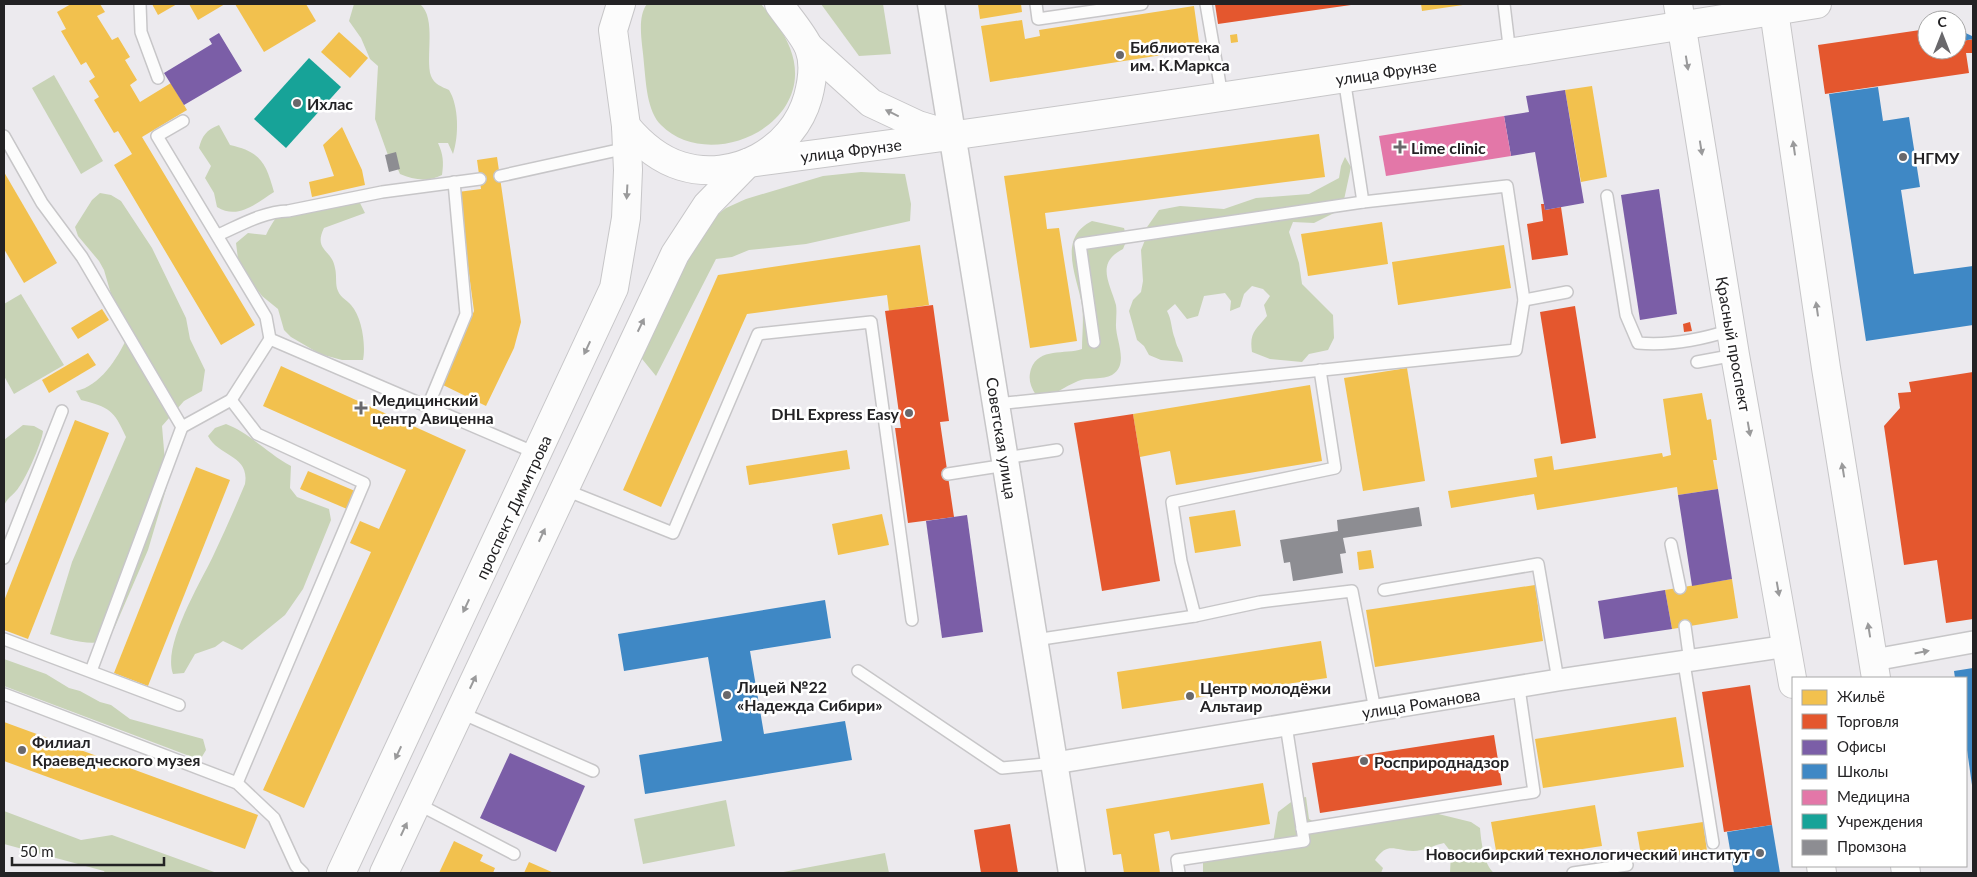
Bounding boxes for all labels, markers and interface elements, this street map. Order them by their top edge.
north arrow [1917,10,1967,60]
text: С [1937,13,1947,30]
place label: Библиотека им. К.Маркса [1130,37,1230,74]
marker: Библиотека им. К.Маркса [1114,49,1126,61]
one-way arrow [1684,55,1692,71]
street label: улица Фрунзе [1334,56,1438,88]
place label: Ихлас [307,94,353,113]
marker: Ихлас [291,97,303,109]
one-way arrow [885,109,899,117]
street label: улица Фрунзе [799,134,903,166]
place label: Lime clinic [1411,138,1486,157]
marker: Lime clinic [1393,140,1407,154]
one-way arrow [1698,140,1706,156]
one-way arrow [1790,140,1798,156]
place label: НГМУ [1913,148,1960,167]
marker: НГМУ [1897,151,1909,163]
one-way arrow [623,185,631,201]
street label: Красный проспект [1713,275,1755,413]
one-way arrow [1813,301,1821,317]
one-way arrow [637,317,646,332]
one-way arrow [583,341,591,355]
street label: Советская улица [983,376,1021,500]
place label: Медицинский центр Авиценна [372,390,494,427]
marker: Медицинский центр Авиценна [354,401,368,415]
place label: DHL Express Easy [771,404,900,423]
marker: DHL Express Easy [903,407,915,419]
one-way arrow [1745,421,1753,437]
street label: проспект Димитрова [471,432,555,582]
one-way arrow [1838,461,1846,477]
one-way arrow [538,528,546,542]
one-way arrow [1774,581,1782,597]
one-way arrow [462,599,470,613]
one-way arrow [1865,622,1873,638]
one-way arrow [1914,648,1930,656]
one-way arrow [469,675,477,689]
place label: Лицей №22 «Надежда Сибири» [736,677,883,714]
legend [1792,677,1967,867]
place label: Центр молодёжи Альтаир [1199,678,1331,715]
street label: улица Романова [1361,684,1481,722]
text: Жильё [1837,687,1885,705]
marker: Лицей №22 «Надежда Сибири» [721,689,733,701]
marker: Центр молодёжи Альтаир [1184,690,1196,702]
text: Торговля [1837,712,1899,730]
place label: Филиал Краеведческого музея [32,732,200,769]
text: Офисы [1837,737,1886,755]
marker: Филиал Краеведческого музея [16,744,28,756]
one-way arrow [393,746,401,760]
place label: Росприроднадзор [1374,752,1509,771]
marker: Росприроднадзор [1358,755,1370,767]
text: Школы [1837,762,1888,780]
text: Медицина [1837,787,1910,805]
text: Учреждения [1837,812,1923,830]
one-way arrow [401,822,409,836]
scale bar [12,834,165,866]
text: Промзона [1837,837,1907,855]
text: 50 m [20,842,54,860]
place label: Новосибирский технологический институт [1426,844,1751,863]
marker: Новосибирский технологический институт [1754,847,1766,859]

